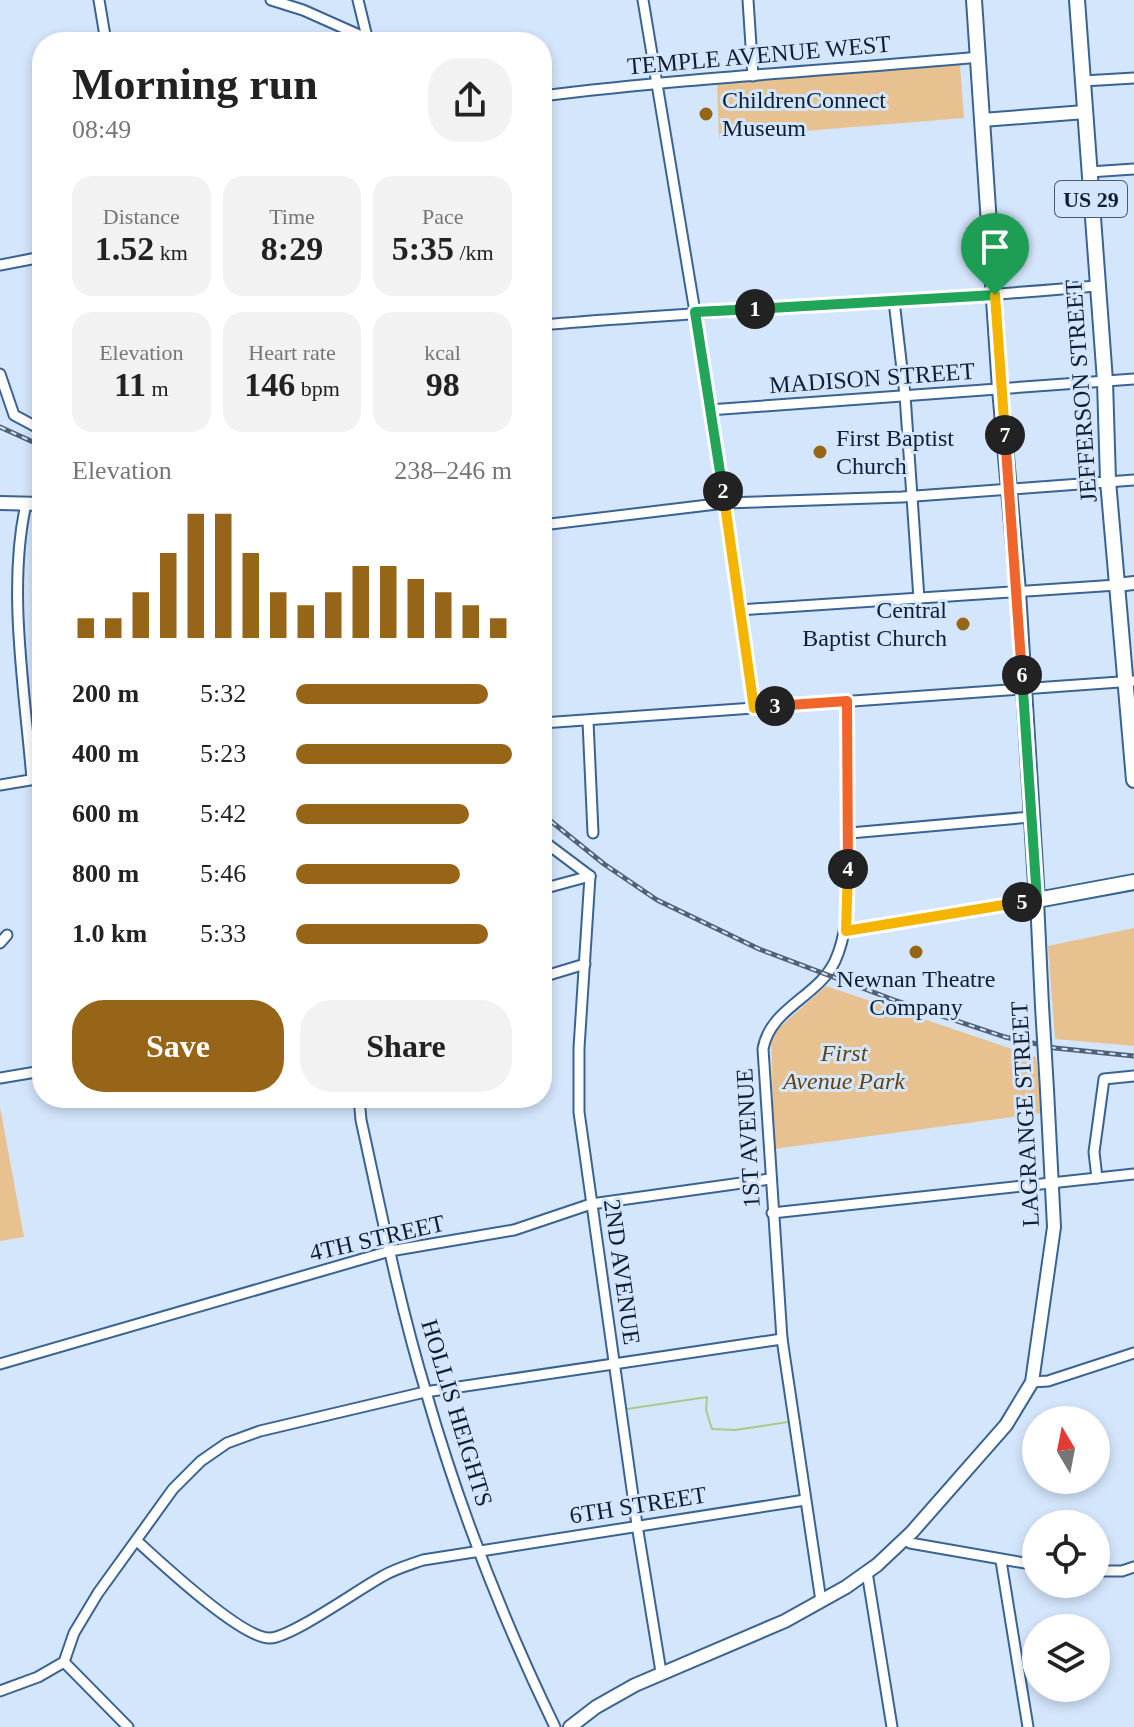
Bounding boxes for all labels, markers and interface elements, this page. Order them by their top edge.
street label: TEMPLE AVENUE WEST [626,30,892,79]
button: share [428,58,512,142]
text: Morning run [72,60,318,109]
place label: ChildrenConnect Museum [722,87,886,141]
marker: ChildrenConnect Museum [697,105,715,123]
text: 08:49 [72,115,131,144]
road number: US 29 [1055,181,1127,217]
text: Distance [103,204,180,229]
text: Time [269,204,315,229]
text: Pace [422,204,463,229]
pin [961,213,1029,295]
icon: arrive [973,225,1017,269]
text: 1.52 [95,230,154,267]
text: 8:29 [261,230,323,267]
text: 5:35 [392,230,454,267]
text: km [154,240,188,265]
text: /km [454,240,494,265]
street label: JEFFERSON STREET [1060,278,1102,503]
pin: 1 [735,289,775,329]
text: 1 [750,296,761,321]
text: Elevation [99,340,183,365]
text: Heart rate [248,340,336,365]
text: kcal [424,340,461,365]
street label: MADISON STREET [768,358,976,398]
text: 11 [114,366,146,403]
text: 146 [244,366,295,403]
text: 98 [426,366,460,403]
text: m [146,376,169,401]
text: bpm [295,376,340,401]
pin: 7 [985,415,1025,455]
text: 7 [1000,422,1011,447]
place label: First Baptist Church [836,425,954,479]
marker: First Baptist Church [811,443,829,461]
text: Elevation [72,456,172,485]
text: 238–246 m [394,456,512,485]
pin: 2 [703,471,743,511]
text: 2 [718,478,729,503]
place label: Central Baptist Church [802,597,947,651]
marker: Central Baptist Church [954,615,972,633]
pin: 6 [1002,655,1042,695]
text: 6 [1017,662,1028,687]
text: 200 m [72,679,139,708]
text: 5:32 [200,679,246,708]
pin: 3 [755,686,795,726]
text: 3 [770,693,781,718]
text: 400 m [72,739,139,768]
text: 5:23 [200,739,246,768]
text: 600 m [72,799,139,828]
text: 5:42 [200,799,246,828]
pin: 4 [828,849,868,889]
text: 4 [843,856,854,881]
text: 800 m [72,859,139,888]
text: 5:46 [200,859,246,888]
pin: 5 [1002,882,1042,922]
text: 5 [1017,889,1028,914]
text: 1.0 km [72,919,147,948]
text: 5:33 [200,919,246,948]
marker: Newnan Theatre Company [907,943,925,961]
place label: Newnan Theatre Company [837,966,995,1020]
button: Save [72,1000,284,1092]
button: Share [300,1000,512,1092]
street label: LAGRANGE STREET [1006,1000,1044,1228]
park label: First Avenue Park [781,1040,905,1094]
street label: 1ST AVENUE [731,1068,765,1208]
street label: 2ND AVENUE [599,1197,645,1347]
street label: 4TH STREET [307,1210,447,1266]
street label: HOLLIS HEIGHTS [416,1316,498,1510]
north arrow [1022,1406,1110,1494]
map controls [1022,1406,1110,1702]
street label: 6TH STREET [568,1481,709,1529]
button: locate [1022,1510,1110,1598]
button: layers [1022,1614,1110,1702]

